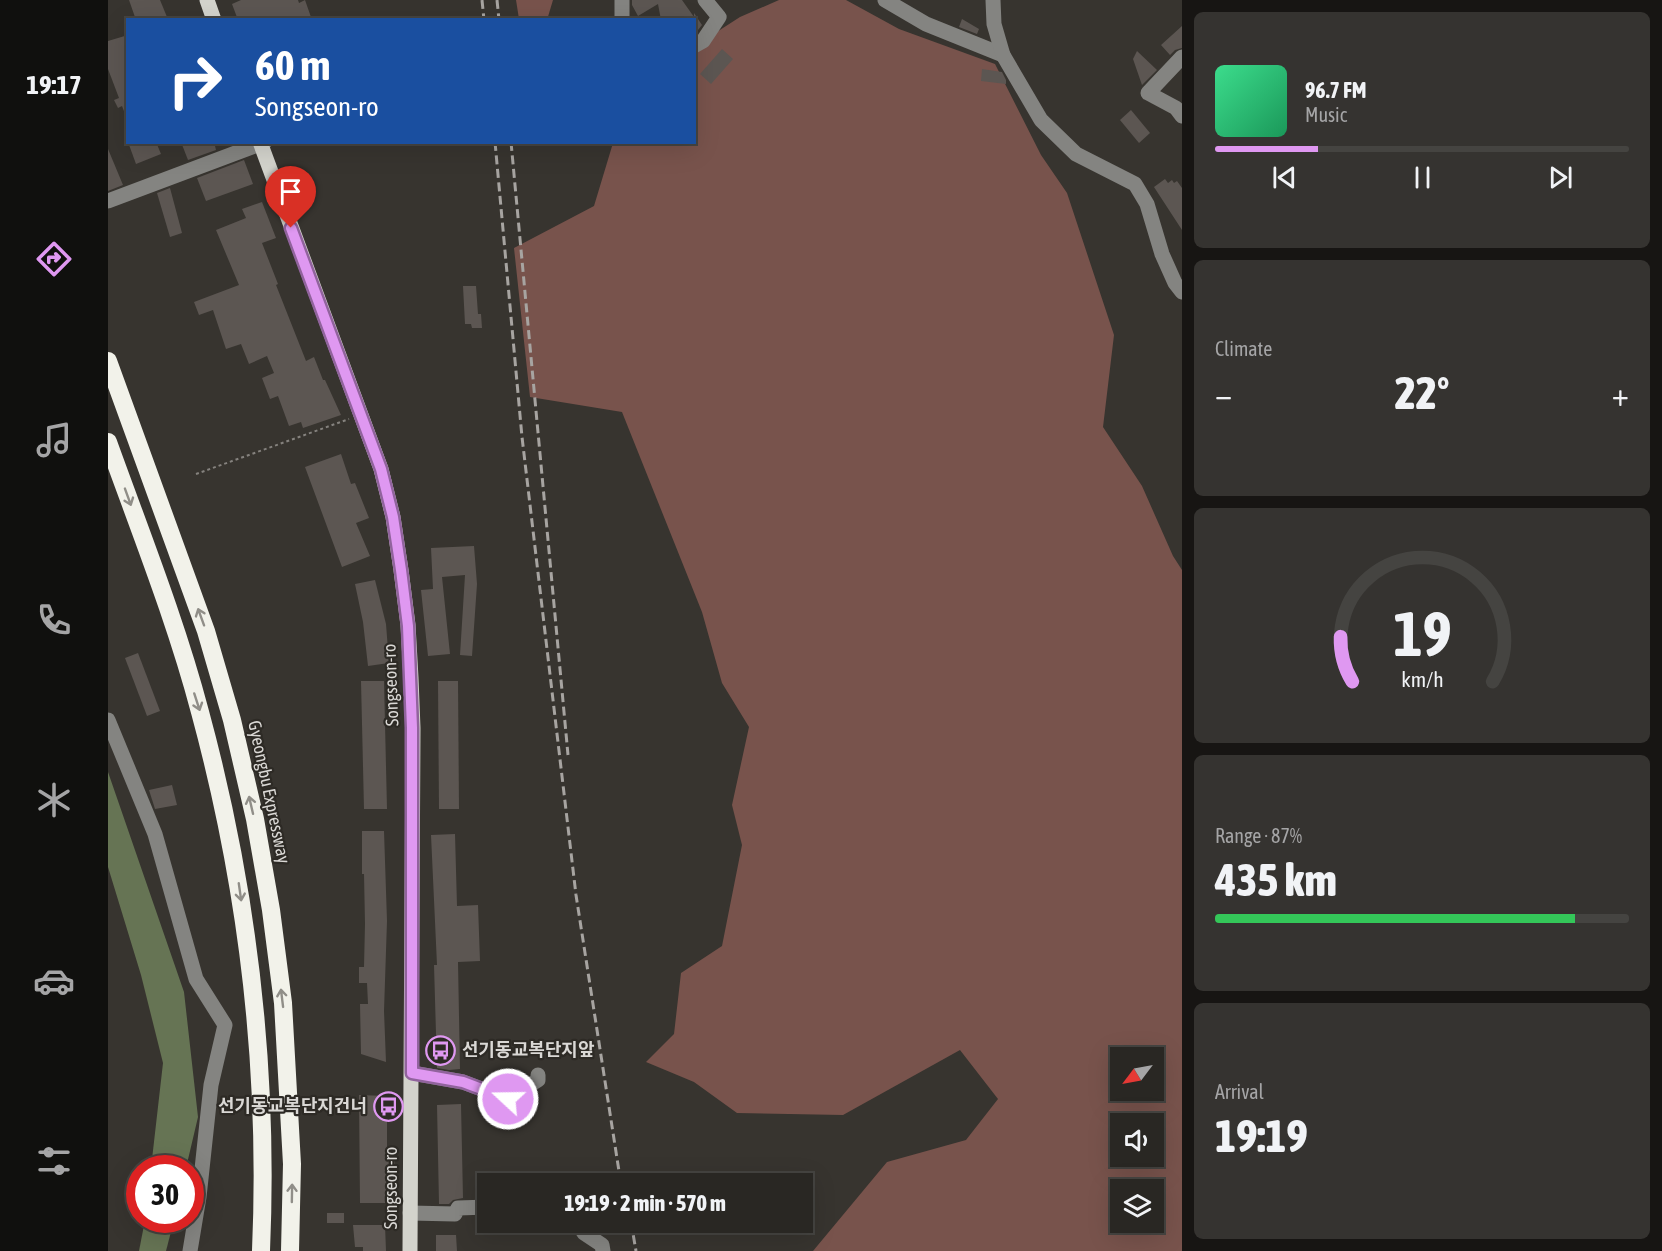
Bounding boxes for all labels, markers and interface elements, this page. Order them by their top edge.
text: 60 m [255,41,330,89]
icon: right [156,42,234,120]
text: 19:17 [26,69,82,100]
text: 96.7 FM [1305,77,1367,103]
text: Songseon-ro [255,91,379,122]
text: Music [1305,103,1347,126]
icon: previous [1268,161,1301,194]
icon: pause [1406,161,1439,194]
icon: next [1544,161,1577,194]
pin [265,166,316,228]
icon: arrive [274,175,307,208]
icon: directions [33,238,75,280]
text: Climate [1215,337,1272,360]
text: 22° [1395,367,1449,419]
text: − [1215,375,1232,413]
text: + [1612,375,1629,413]
icon: music [33,419,75,461]
one-way arrow [123,487,134,506]
icon: phone [33,599,75,641]
text: 19 [1393,599,1451,670]
one-way arrow [195,608,206,627]
street label: Songseon-ro [379,643,402,727]
text: km/h [1401,668,1443,693]
one-way arrow [192,692,203,711]
street label: Gyeongbu Expressway [244,719,295,865]
icon: climate [33,779,75,821]
one-way arrow [245,796,257,815]
text: Range · 87% [1215,824,1302,847]
text: 435 km [1215,854,1337,906]
one-way arrow [235,881,246,901]
icon: car [33,960,75,1002]
one-way arrow [276,988,287,1008]
bus stop icon: 선기동교복단지앞 [425,1034,457,1066]
place label: 선기동교복단지앞 [462,1039,595,1060]
north arrow [1110,1047,1164,1101]
map controls [1110,1047,1164,1233]
position arrow [476,1067,540,1131]
text: Arrival [1215,1080,1264,1103]
bus stop icon: 선기동교복단지건너 [372,1090,404,1122]
place label: 선기동교복단지건너 [218,1095,367,1116]
text: 19:19 [1215,1110,1308,1162]
button: sound [1110,1113,1164,1167]
icon: filters [33,1140,75,1182]
street label: Songseon-ro [380,1147,401,1229]
speed limit sign: 30 [126,1155,204,1233]
button: layers [1110,1179,1164,1233]
one-way arrow [286,1183,297,1203]
text: 19:19 · 2 min · 570 m [564,1190,726,1216]

